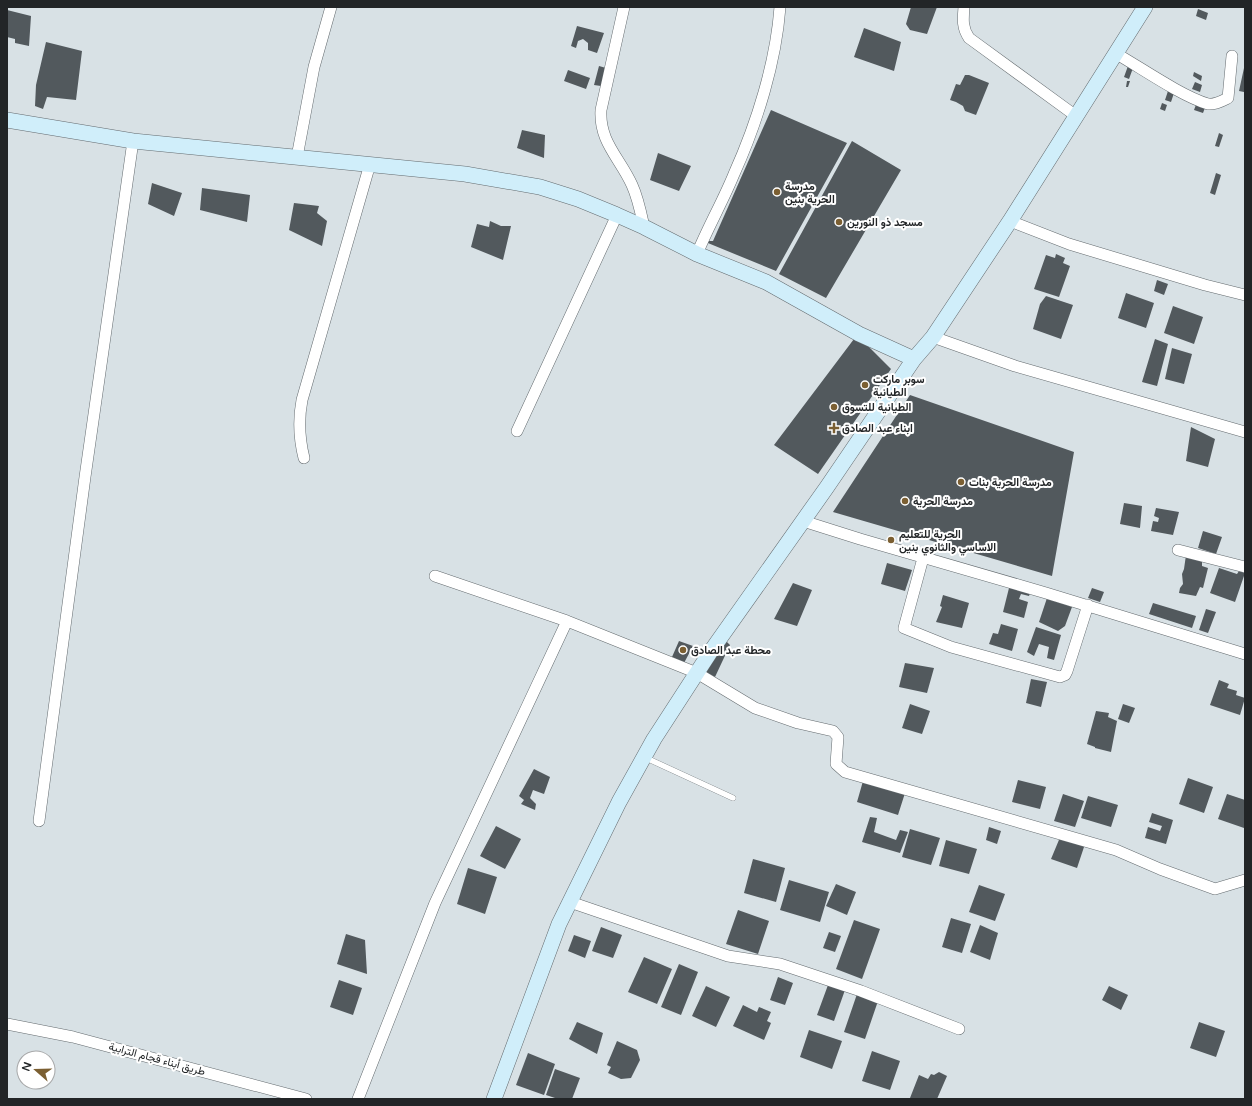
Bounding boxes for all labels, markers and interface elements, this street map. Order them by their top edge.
place label: مدرسة الحرية بنين [785,180,835,206]
marker: مدرسة الحرية بنين [772,187,782,197]
place label: مسجد ذو النورين [847,216,923,229]
marker: مسجد ذو النورين [834,217,844,227]
place label: سوبر ماركت الطيانية [873,373,925,399]
marker: سوبر ماركت الطيانية [860,380,870,390]
place label: الطيانية للتسوق [842,401,912,414]
marker: الطيانية للتسوق [829,402,839,412]
place label: ابناء عبد الصادق [842,422,913,435]
marker: ابناء عبد الصادق [829,423,839,433]
place label: مدرسة الحرية بنات [969,476,1052,489]
marker: مدرسة الحرية بنات [956,477,966,487]
place label: مدرسة الحرية [913,495,973,508]
marker: مدرسة الحرية [900,496,910,506]
place label: الحرية للتعليم الاساسي والثانوي بنين [899,528,996,556]
marker: الحرية للتعليم الاساسي والثانوي بنين [886,535,896,545]
place label: محطة عبد الصادق [691,644,771,657]
marker: محطة عبد الصادق [678,645,688,655]
street label: طريق أبناء قجام الترابية [107,1040,207,1079]
north arrow [16,1050,56,1090]
text: N [19,1060,35,1073]

